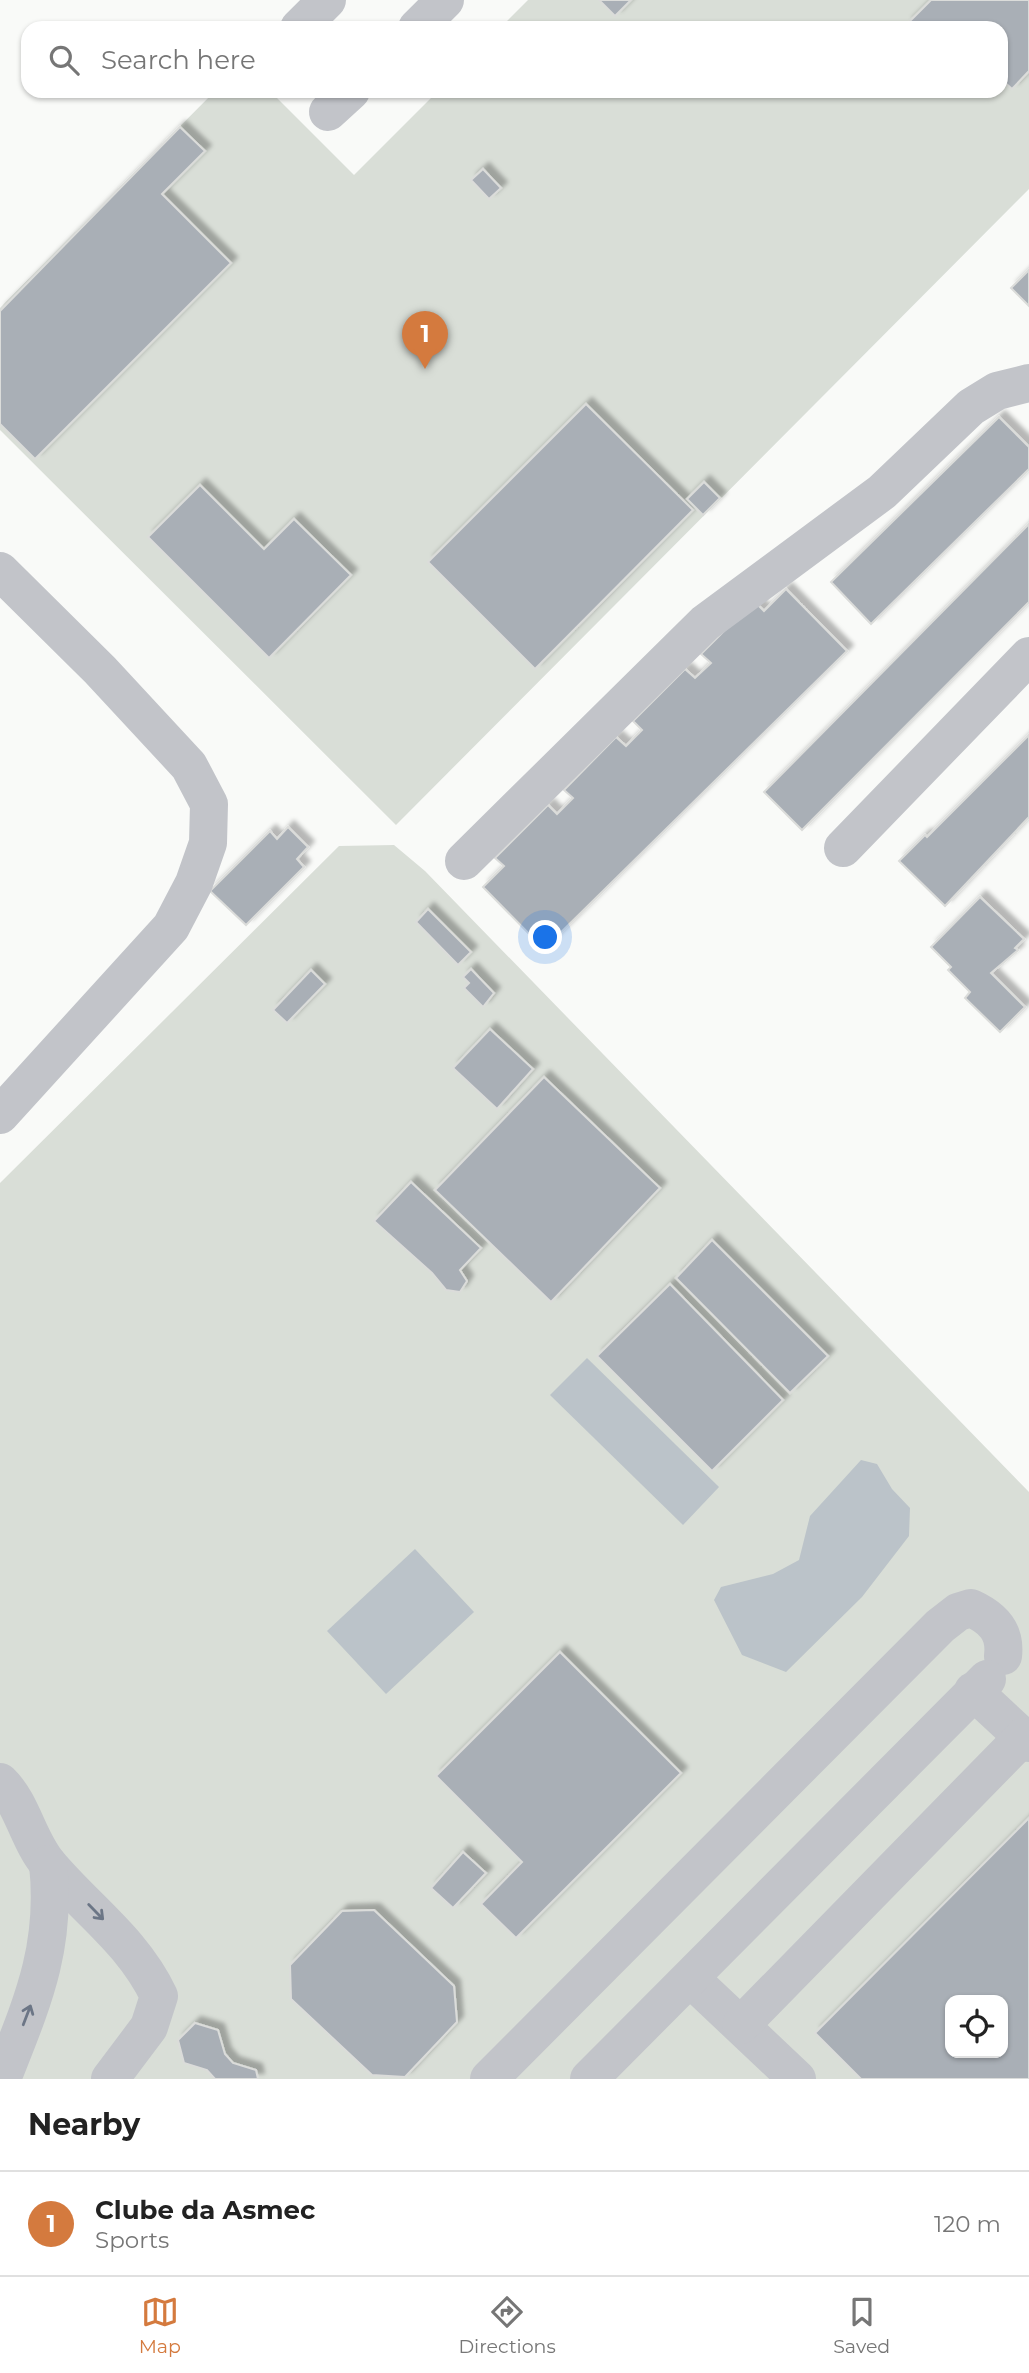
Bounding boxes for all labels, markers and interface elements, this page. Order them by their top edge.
search box [21,21,1008,98]
icon: search [45,41,83,79]
text: Search here [101,44,256,76]
pin: 1 [402,311,448,369]
your location [528,920,562,954]
one-way arrow [88,1904,105,1921]
map controls [945,1995,1008,2058]
button: locate [945,1995,1008,2058]
one-way arrow [22,2005,34,2027]
text: Nearby [28,2106,140,2143]
text: Clube da Asmec [95,2194,315,2226]
text: 1 [46,2210,56,2238]
text: 120 m [934,2210,1001,2238]
text: Sports [95,2226,169,2254]
tab: Map [139,2293,181,2358]
tab: Directions [458,2293,556,2358]
tab: Saved [833,2293,890,2358]

